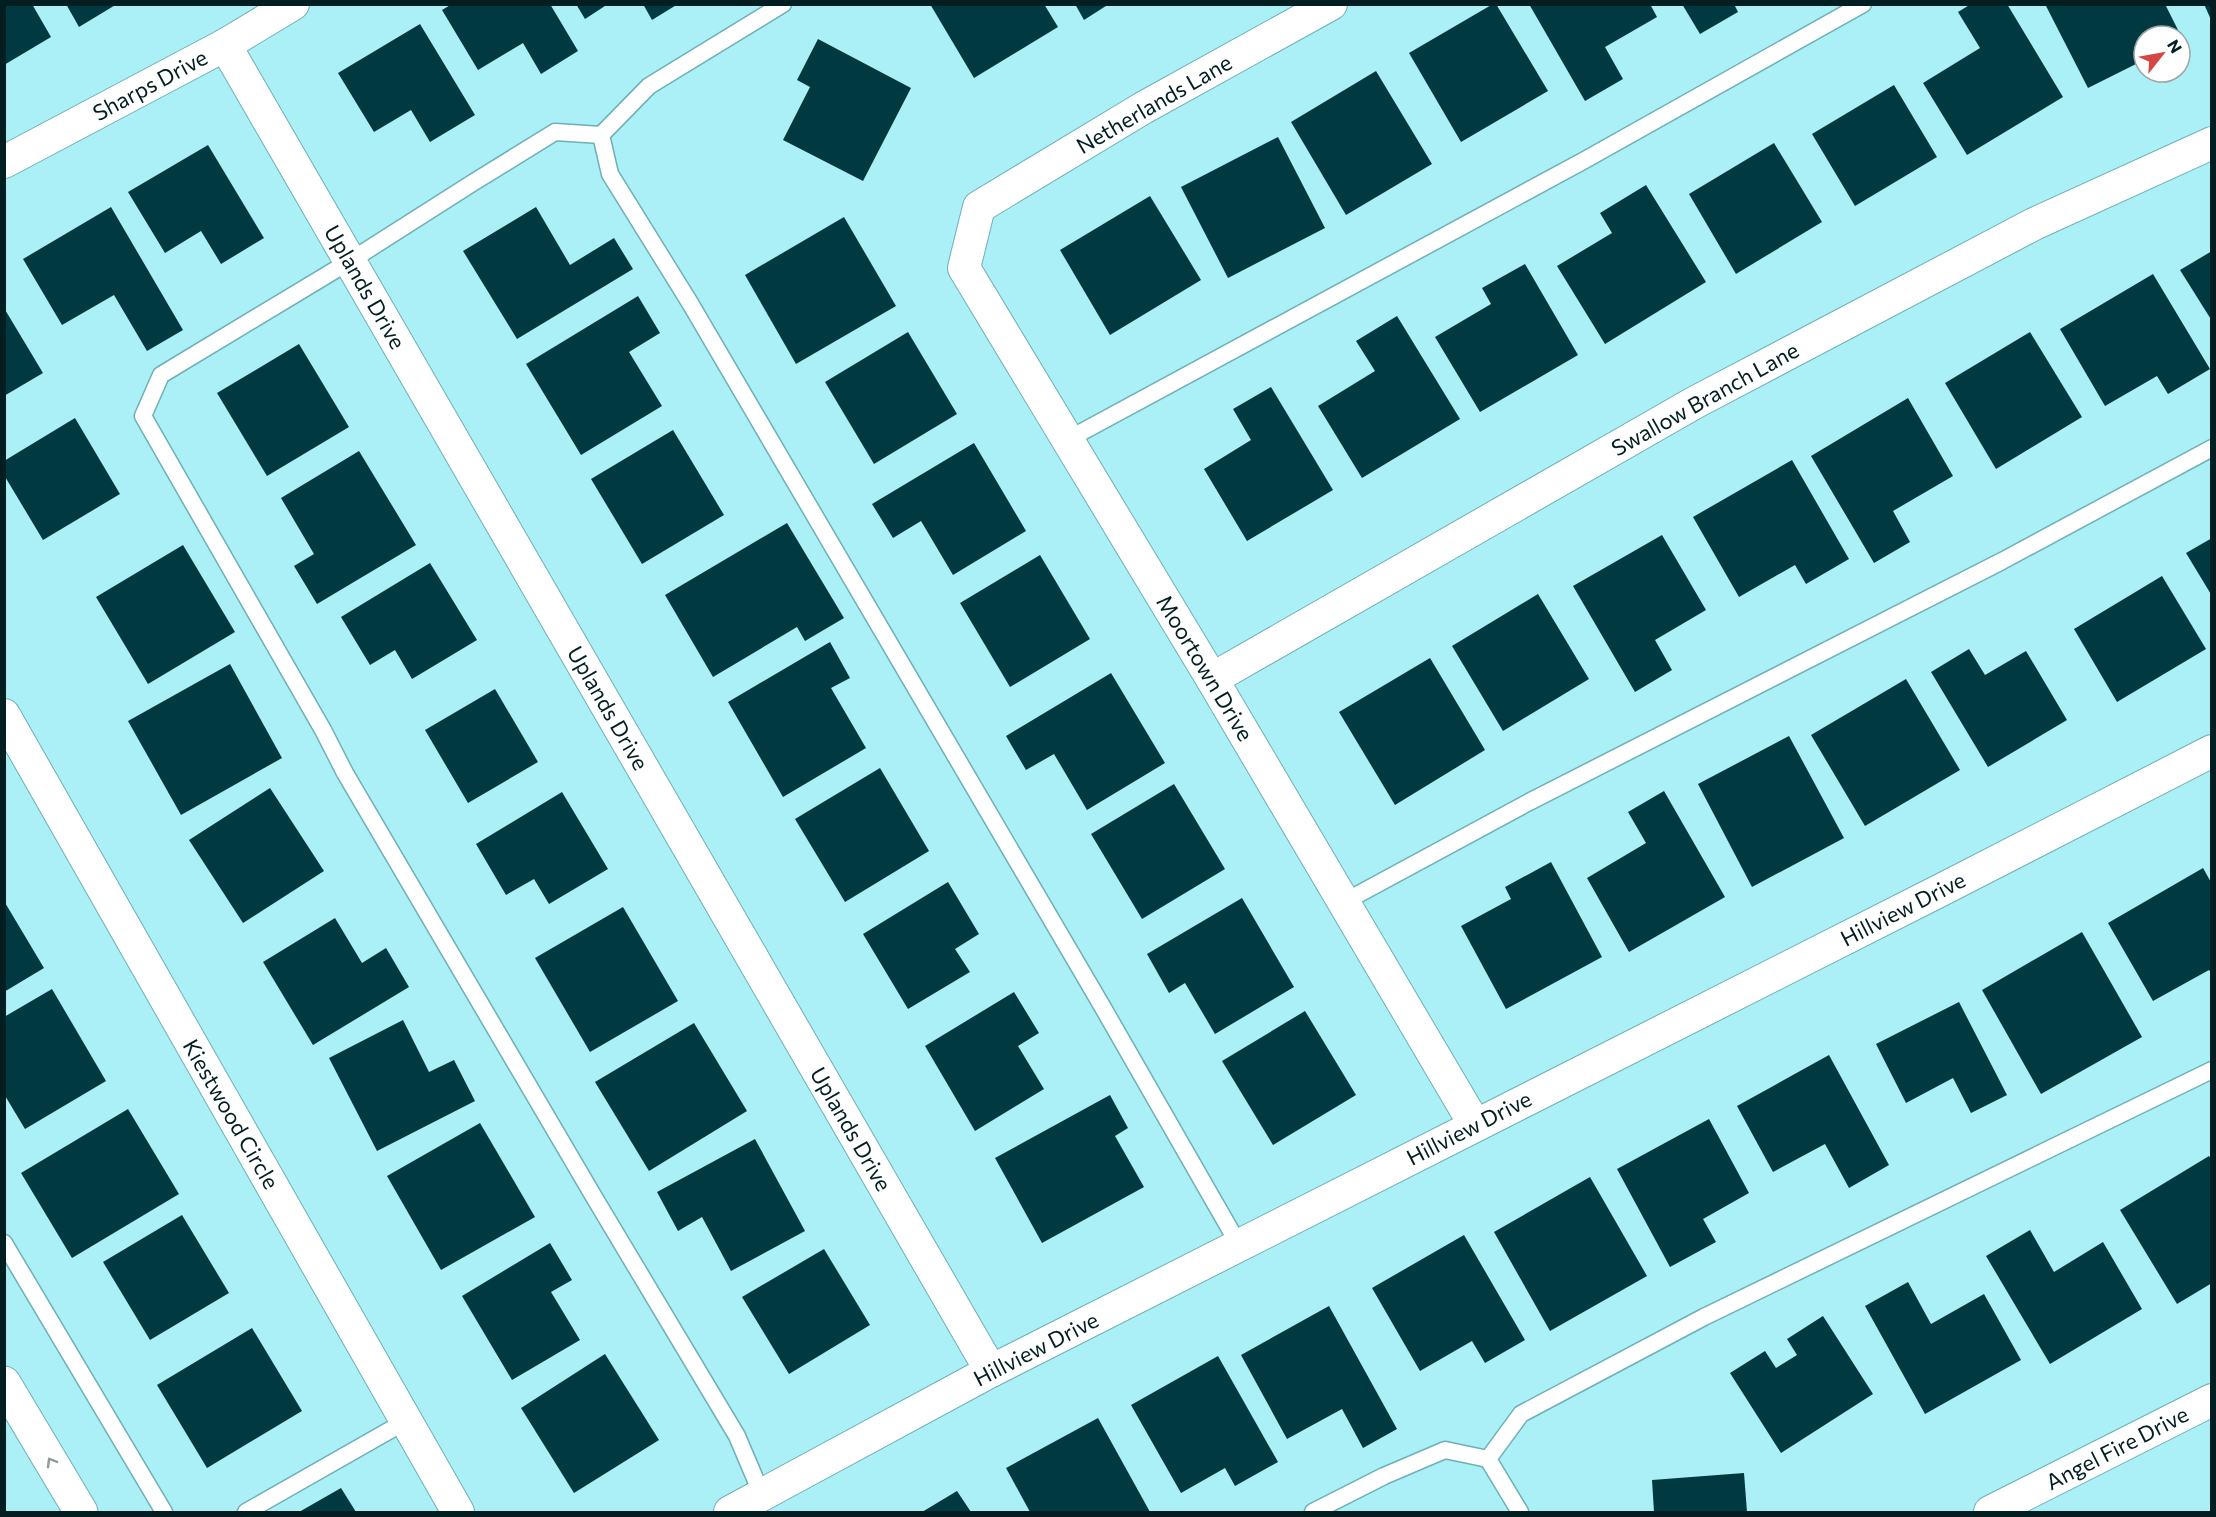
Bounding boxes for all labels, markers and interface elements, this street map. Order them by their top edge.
north arrow [2132,24,2192,84]
text: N [2164,36,2187,56]
street label: Sharps Drive [88,43,212,126]
street label: Netherlands Lane [1071,48,1236,159]
street label: Uplands Drive [319,220,412,354]
street label: Swallow Branch Lane [1606,336,1803,461]
street label: Moortown Drive [1151,590,1260,746]
street label: Uplands Drive [562,641,655,775]
street label: Hillview Drive [1836,866,1970,952]
street label: Kiestwood Circle [178,1034,285,1194]
street label: Uplands Drive [805,1062,898,1196]
street label: Hillview Drive [1402,1085,1536,1171]
street label: Hillview Drive [969,1306,1103,1392]
street label: Angel Fire Drive [2041,1400,2193,1495]
one-way arrow [47,1458,58,1468]

